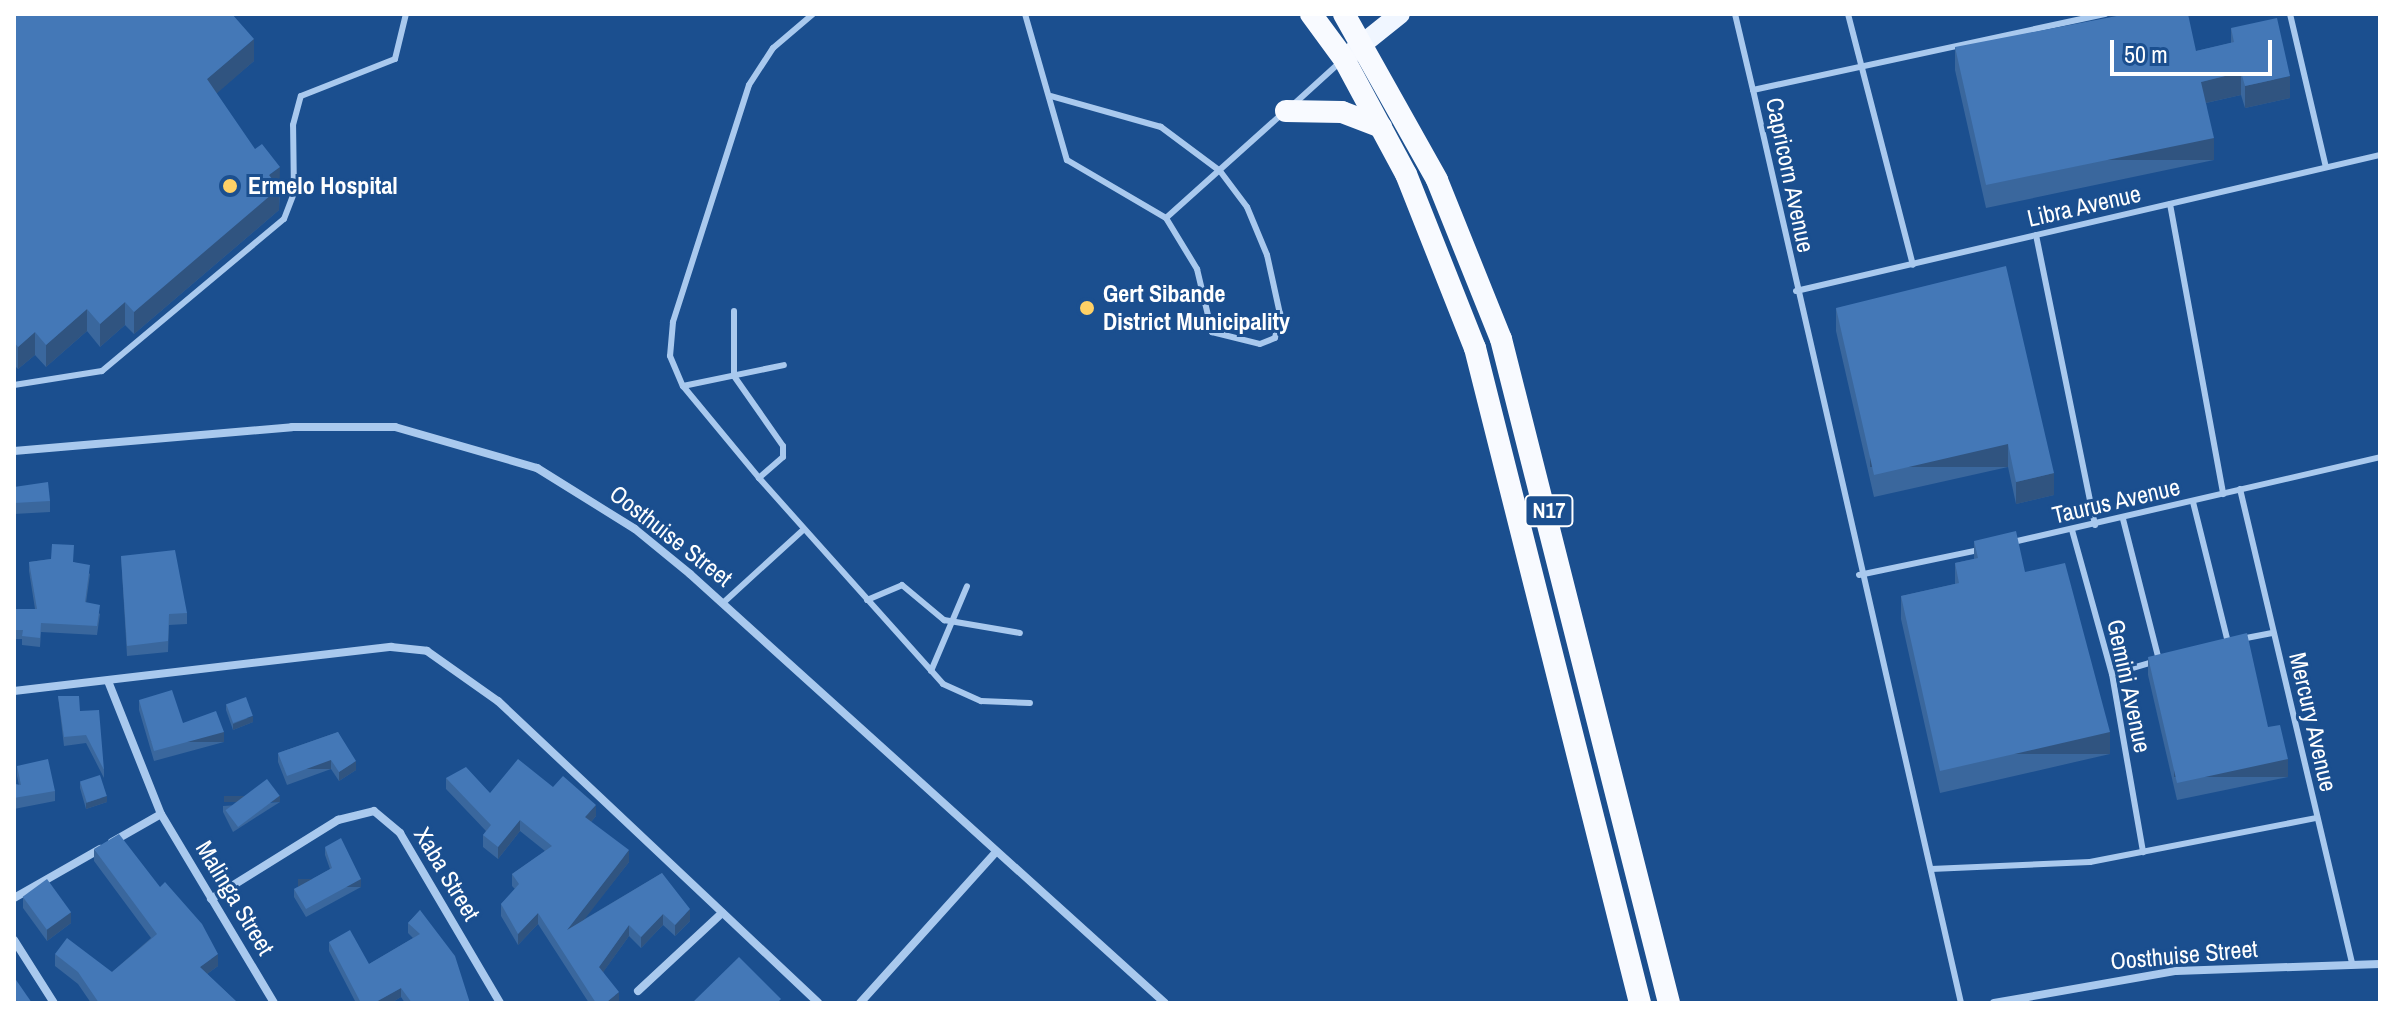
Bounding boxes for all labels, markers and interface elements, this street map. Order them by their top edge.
scale bar [2114,24,2276,74]
text: 50 m [2124,38,2168,70]
street label: Capricorn Avenue [1759,95,1821,255]
place label: Ermelo Hospital [248,172,398,200]
marker: Ermelo Hospital [219,175,241,197]
street label: Libra Avenue [2024,179,2144,233]
place label: Gert Sibande District Municipality [1103,280,1290,336]
marker: Gert Sibande District Municipality [1078,299,1096,317]
street label: Taurus Avenue [2049,472,2183,530]
street label: Oosthuise Street [604,479,738,593]
road number: N17 [1523,493,1575,529]
street label: Gemini Avenue [2101,616,2157,756]
street label: Mercury Avenue [2283,649,2343,795]
street label: Xaba Street [408,822,486,926]
street label: Malinga Street [190,836,280,960]
street label: Oosthuise Street [2109,934,2259,976]

